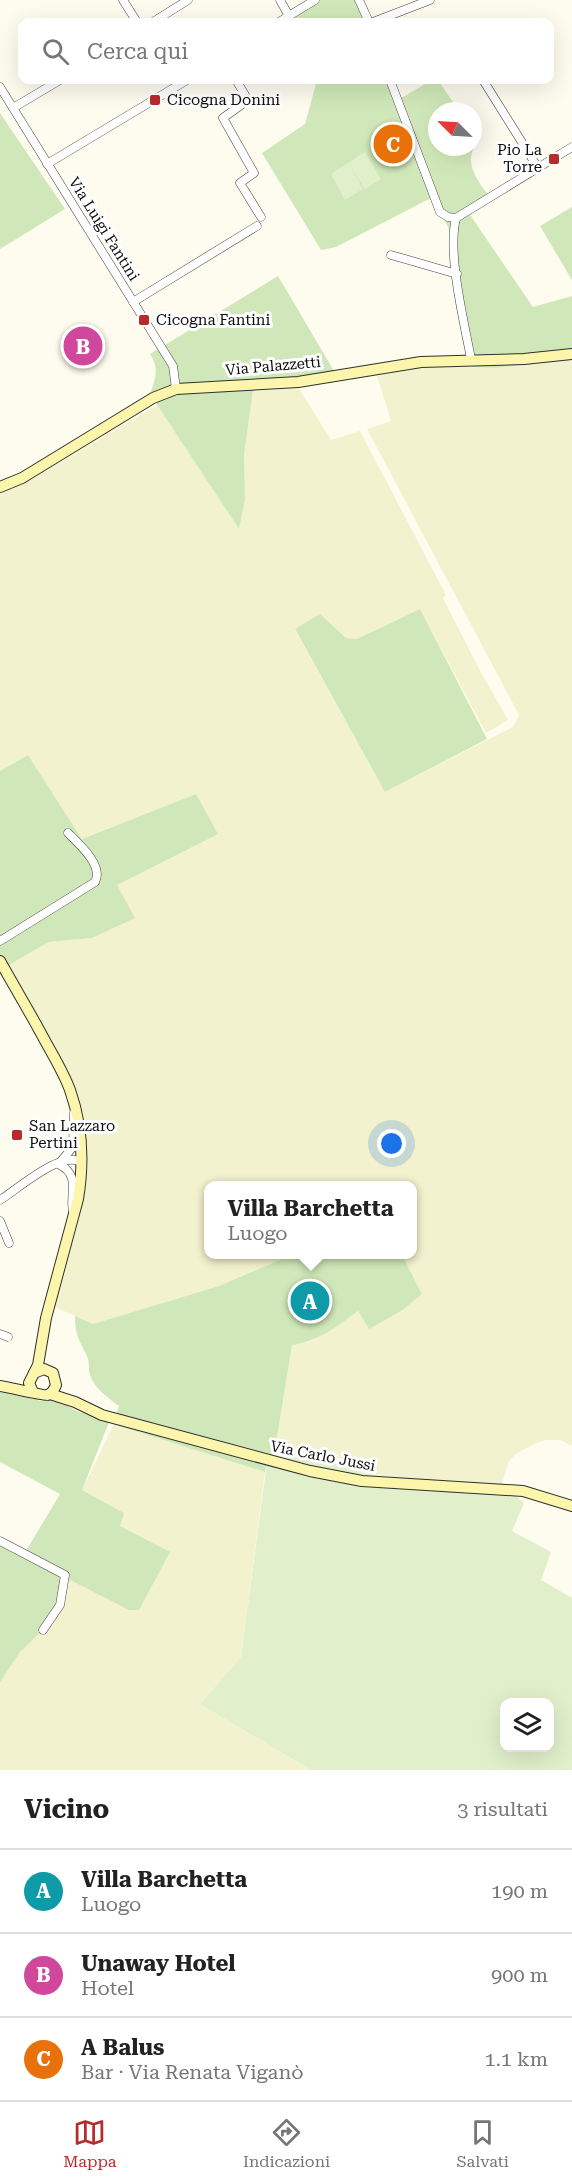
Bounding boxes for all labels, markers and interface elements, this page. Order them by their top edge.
search box [18,18,554,84]
icon: search [39,35,72,68]
text: Cerca qui [87,39,188,64]
place label: Cicogna Donini [167,91,280,109]
marker: Cicogna Donini [148,93,162,107]
north arrow [428,102,482,156]
pin: C [374,122,412,166]
place label: Pio La Torre [497,141,542,176]
marker: Pio La Torre [547,152,561,166]
street label: Via Luigi Fantini [65,174,143,284]
place label: Cicogna Fantini [156,311,270,329]
marker: Cicogna Fantini [137,313,151,327]
pin: B [64,324,103,368]
street label: Via Palazzetti [224,353,322,379]
place label: San Lazzaro Pertini [29,1117,115,1152]
marker: San Lazzaro Pertini [10,1128,24,1142]
your location [377,1129,406,1158]
popup [204,1181,417,1259]
text: Villa Barchetta [227,1196,394,1221]
text: Luogo [227,1221,288,1245]
pin: A [290,1278,330,1324]
street label: Via Carlo Jussi [269,1437,377,1475]
map controls [500,1698,554,1752]
button: layers [500,1698,554,1752]
text: Vicino [24,1794,109,1824]
text: 3 risultati [457,1797,548,1821]
text: Villa Barchetta [81,1867,247,1892]
text: A [36,1879,51,1903]
text: 190 m [491,1879,548,1903]
text: Luogo [81,1892,141,1916]
text: Unaway Hotel [81,1951,236,1976]
text: B [36,1963,51,1987]
text: 900 m [491,1963,548,1987]
text: Hotel [81,1976,134,2000]
text: A Balus [81,2035,164,2060]
text: C [37,2047,51,2071]
text: 1.1 km [484,2047,548,2071]
text: Bar · Via Renata Viganò [81,2060,304,2084]
tab: Mappa [63,2116,116,2171]
tab: Indicazioni [243,2116,330,2171]
tab: Salvati [457,2116,509,2171]

